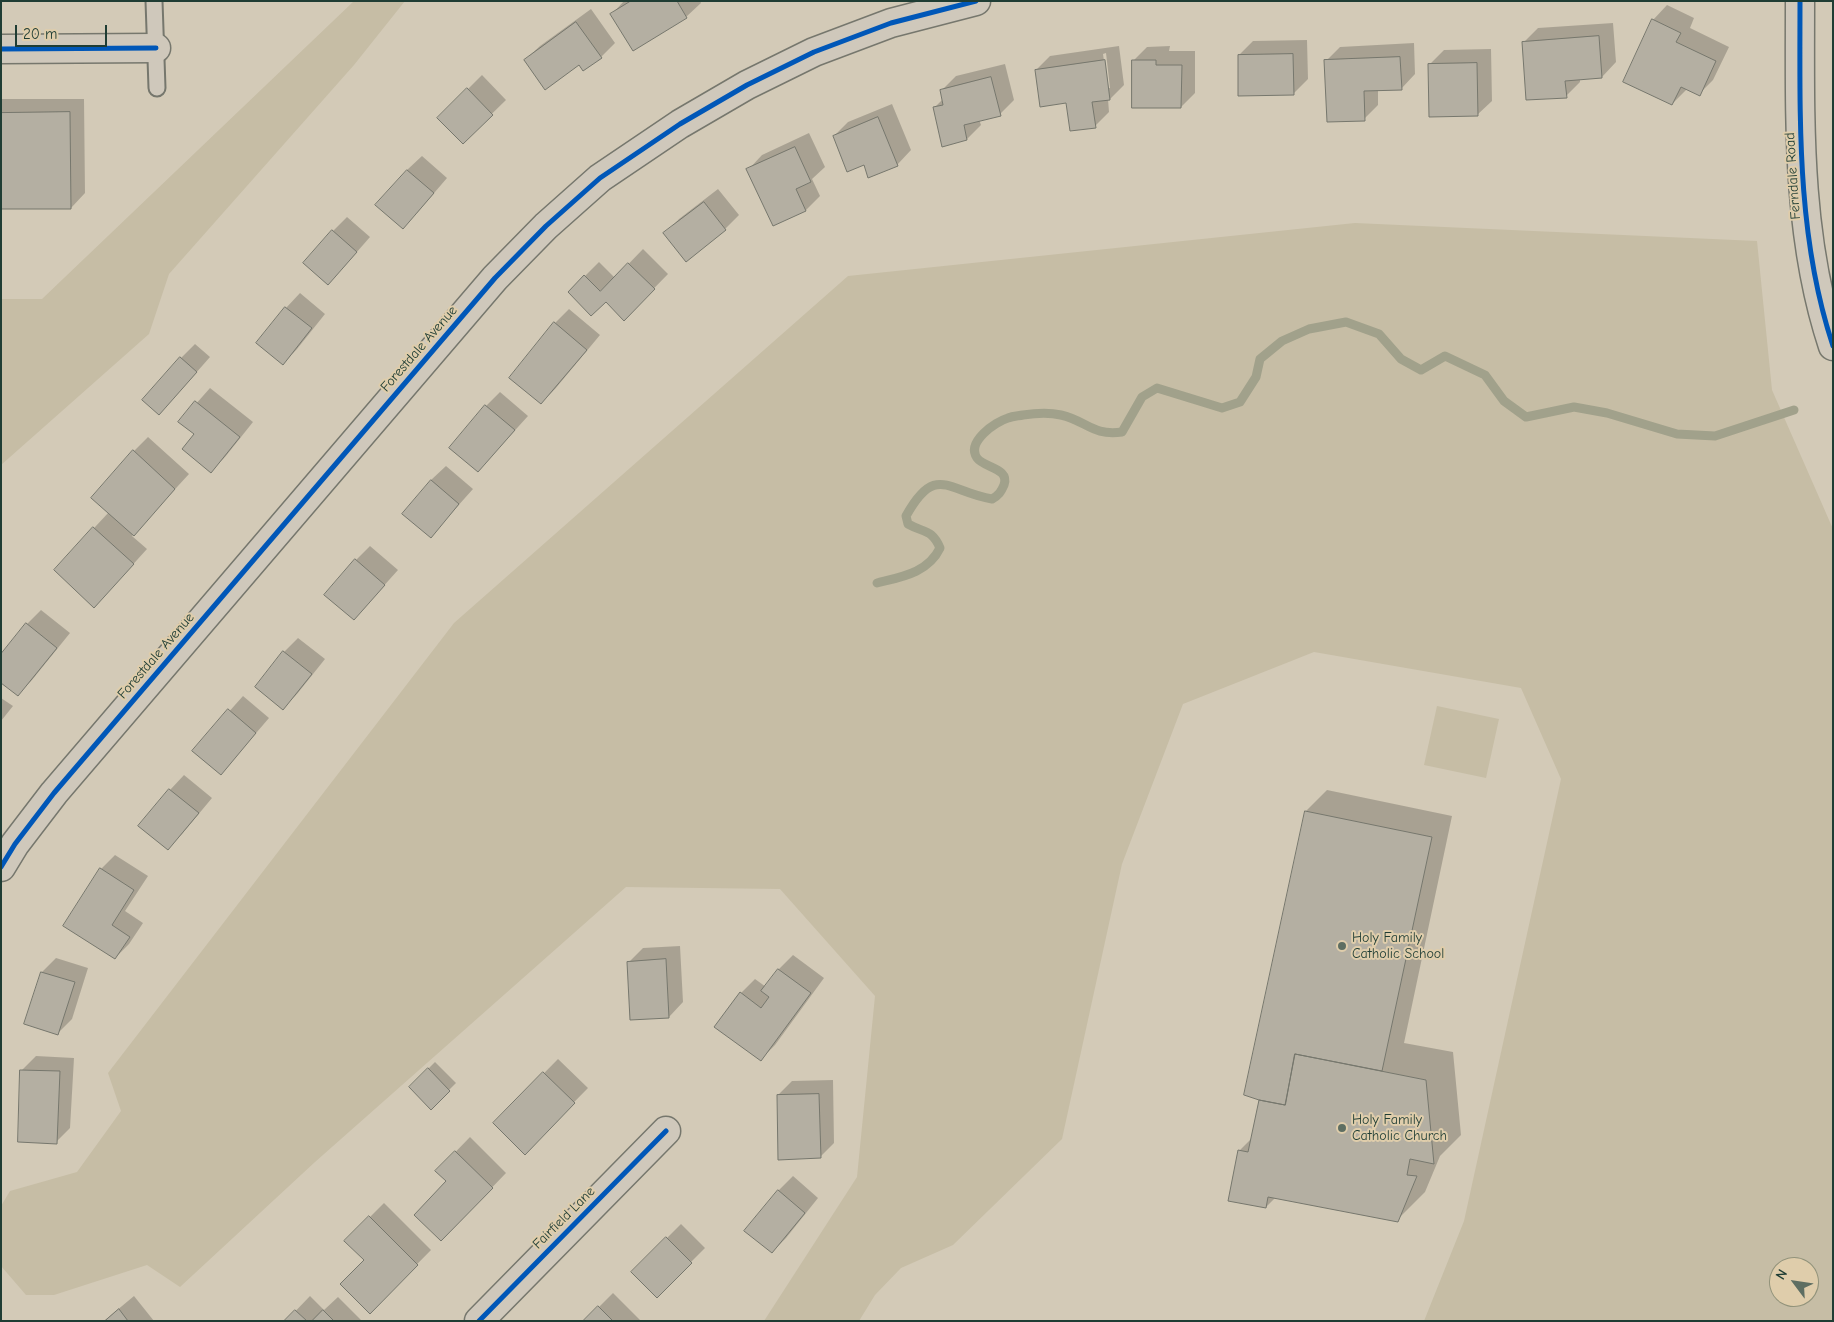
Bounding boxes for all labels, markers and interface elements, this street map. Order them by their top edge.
scale bar [18,15,110,47]
text: 20 m [23,25,57,43]
street label: Ferndale Road [1782,132,1804,220]
street label: Forestdale Avenue [377,303,461,395]
street label: Forestdale Avenue [114,610,198,702]
place label: Holy Family Catholic School [1352,930,1444,962]
marker: Holy Family Catholic School [1336,940,1348,952]
place label: Holy Family Catholic Church [1352,1112,1447,1144]
marker: Holy Family Catholic Church [1336,1122,1348,1134]
street label: Fairfield Lane [529,1183,599,1253]
north arrow [1769,1257,1819,1307]
text: N [1772,1266,1791,1283]

